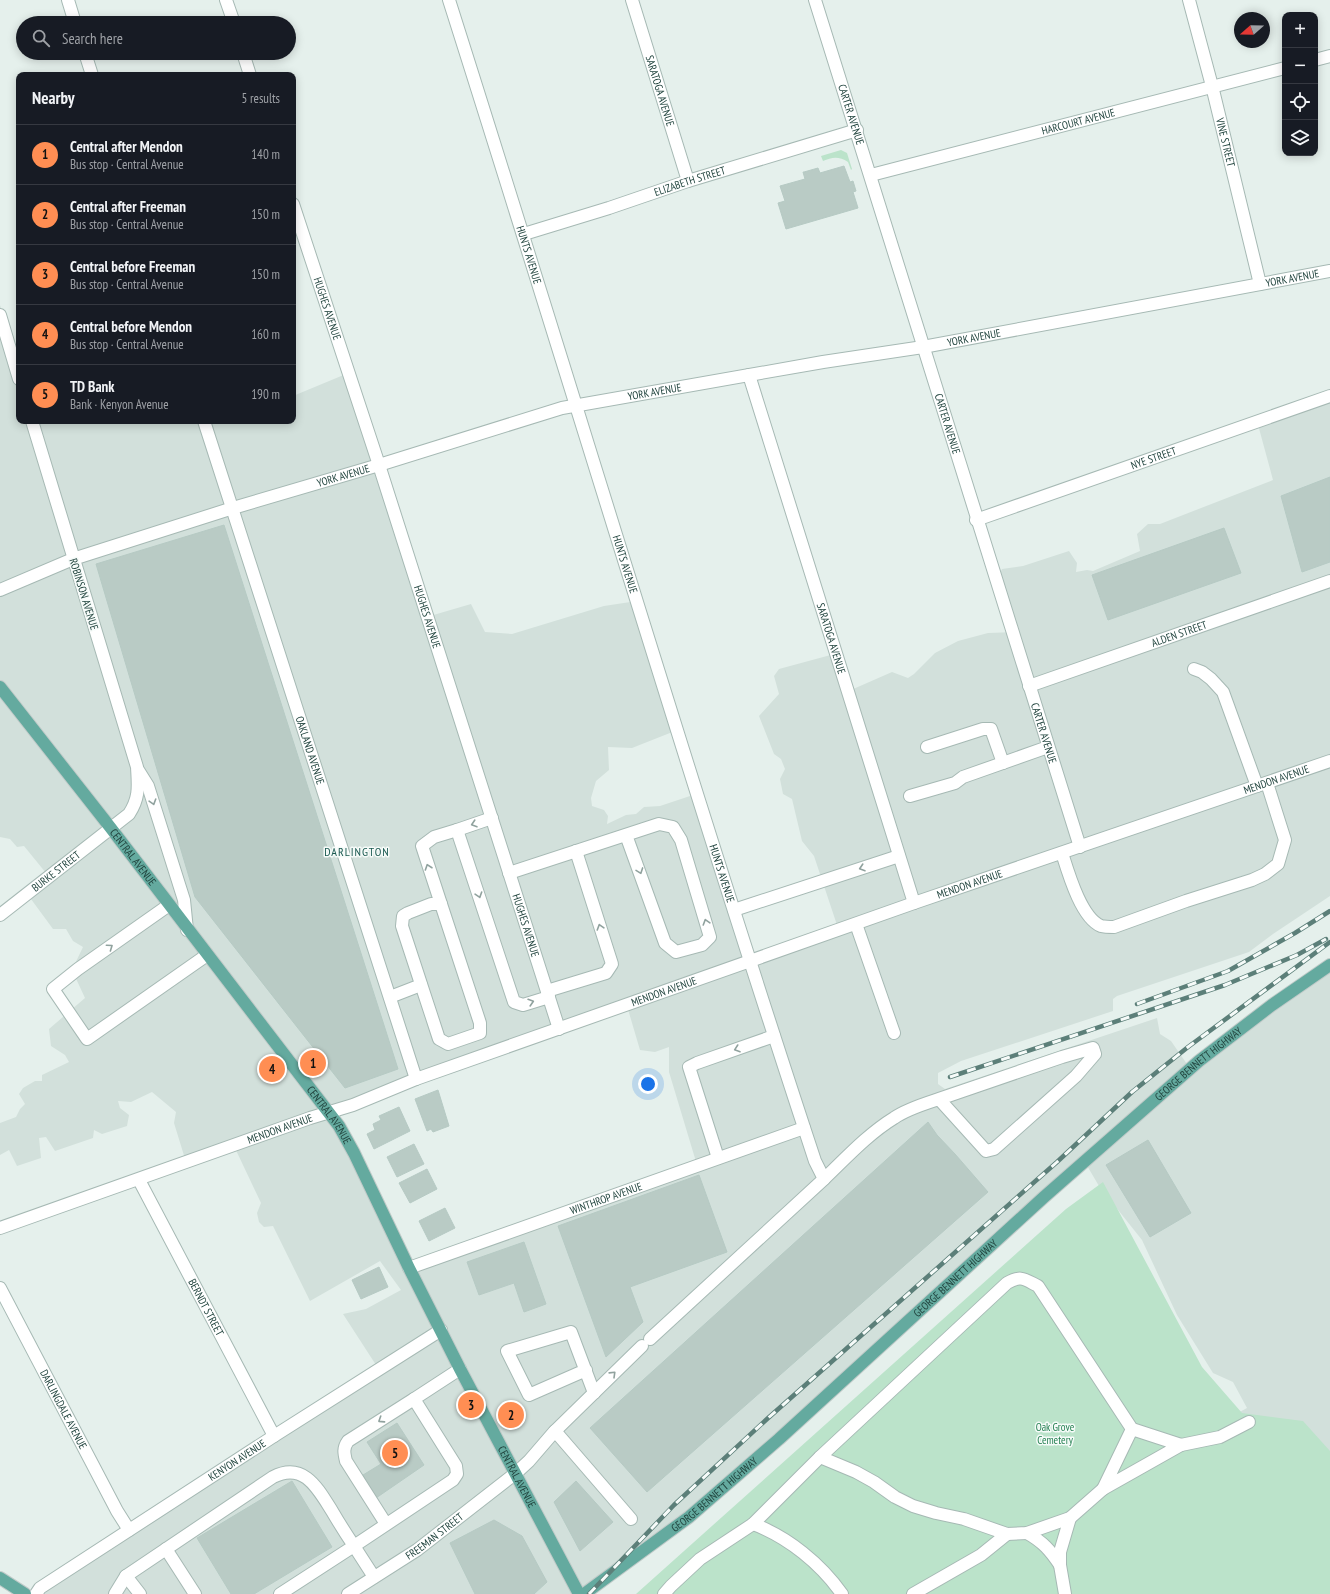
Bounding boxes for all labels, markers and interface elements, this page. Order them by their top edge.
north arrow [1234,12,1270,48]
map controls [1282,12,1318,156]
button: + [1282,12,1318,48]
search box [16,16,296,60]
icon: search [30,27,52,49]
text: Search here [62,29,123,48]
button: − [1282,48,1318,84]
street label: SARATOGA AVENUE [643,54,678,128]
street label: CARTER AVENUE [835,82,867,147]
button: locate [1282,84,1318,120]
text: Nearby [32,87,75,109]
text: 5 results [241,90,280,107]
street label: HARCOURT AVENUE [1040,105,1117,138]
street label: VINE STREET [1213,115,1238,168]
button: layers [1282,120,1318,156]
text: Central after Mendon [70,137,183,156]
text: 1 [42,146,48,163]
text: 140 m [251,146,280,163]
text: Bus stop · Central Avenue [70,156,184,173]
street label: ELIZABETH STREET [652,163,727,199]
text: Central after Freeman [70,197,186,216]
text: 2 [42,206,48,223]
text: 150 m [251,206,280,223]
text: Bus stop · Central Avenue [70,216,184,233]
street label: HUNTS AVENUE [513,224,545,286]
text: Central before Freeman [70,257,195,276]
text: 3 [42,266,48,283]
text: 150 m [251,266,280,283]
street label: YORK AVENUE [1264,266,1321,290]
street label: HUGHES AVENUE [311,275,344,342]
text: Bus stop · Central Avenue [70,276,184,293]
text: Central before Mendon [70,317,192,336]
text: 4 [42,326,48,343]
text: 160 m [251,326,280,343]
street label: YORK AVENUE [946,326,1002,349]
text: Bus stop · Central Avenue [70,336,184,353]
text: TD Bank [70,377,115,396]
street label: YORK AVENUE [627,380,683,403]
text: 5 [42,386,48,403]
text: 190 m [251,386,280,403]
street label: CARTER AVENUE [932,392,964,456]
text: Bank · Kenyon Avenue [70,396,169,413]
street label: NYE STREET [1129,443,1178,472]
street label: YORK AVENUE [315,461,371,490]
street label: HUNTS AVENUE [610,533,641,595]
street label: ROBINSON AVENUE [66,556,102,632]
street label: HUGHES AVENUE [411,583,444,650]
street label: SARATOGA AVENUE [814,601,849,676]
street label: ALDEN STREET [1149,617,1209,650]
street label: CARTER AVENUE [1028,701,1060,765]
street label: OAKLAND AVENUE [293,714,328,787]
street label: MENDON AVENUE [1242,762,1311,797]
one-way arrow [148,798,157,805]
one-way arrow [471,819,478,828]
street label: CENTRAL AVENUE [107,826,159,889]
street label: HUNTS AVENUE [706,842,738,904]
district label: DARLINGTON [324,844,390,859]
street label: BURKE STREET [29,848,83,895]
one-way arrow [424,863,433,870]
one-way arrow [859,864,866,872]
street label: MENDON AVENUE [935,866,1005,902]
one-way arrow [635,868,643,875]
one-way arrow [474,892,482,899]
street label: HUGHES AVENUE [509,892,543,959]
one-way arrow [702,919,711,926]
one-way arrow [596,923,605,930]
one-way arrow [106,945,113,952]
street label: MENDON AVENUE [629,973,699,1009]
one-way arrow [528,998,535,1007]
street label: GEORGE BENNETT HIGHWAY [1152,1024,1245,1104]
one-way arrow [734,1044,741,1053]
pin: 1 [300,1048,326,1078]
pin: 4 [259,1054,285,1084]
your location [638,1074,658,1094]
street label: CENTRAL AVENUE [304,1083,355,1147]
street label: MENDON AVENUE [245,1111,315,1147]
street label: WINTHROP AVENUE [568,1179,644,1217]
street label: GEORGE BENNETT HIGHWAY [910,1236,1000,1320]
street label: BERNDT STREET [185,1276,227,1338]
street label: DARLINGDALE AVENUE [37,1367,90,1452]
one-way arrow [608,1371,616,1379]
pin: 3 [458,1390,484,1420]
pin: 2 [498,1400,524,1430]
one-way arrow [378,1415,385,1423]
park label: Oak Grove Cemetery [1036,1420,1075,1447]
street label: KENYON AVENUE [206,1436,269,1484]
pin: 5 [382,1438,408,1468]
street label: CENTRAL AVENUE [495,1443,539,1510]
street label: GEORGE BENNETT HIGHWAY [668,1454,760,1535]
street label: FREEMAN STREET [403,1510,466,1563]

